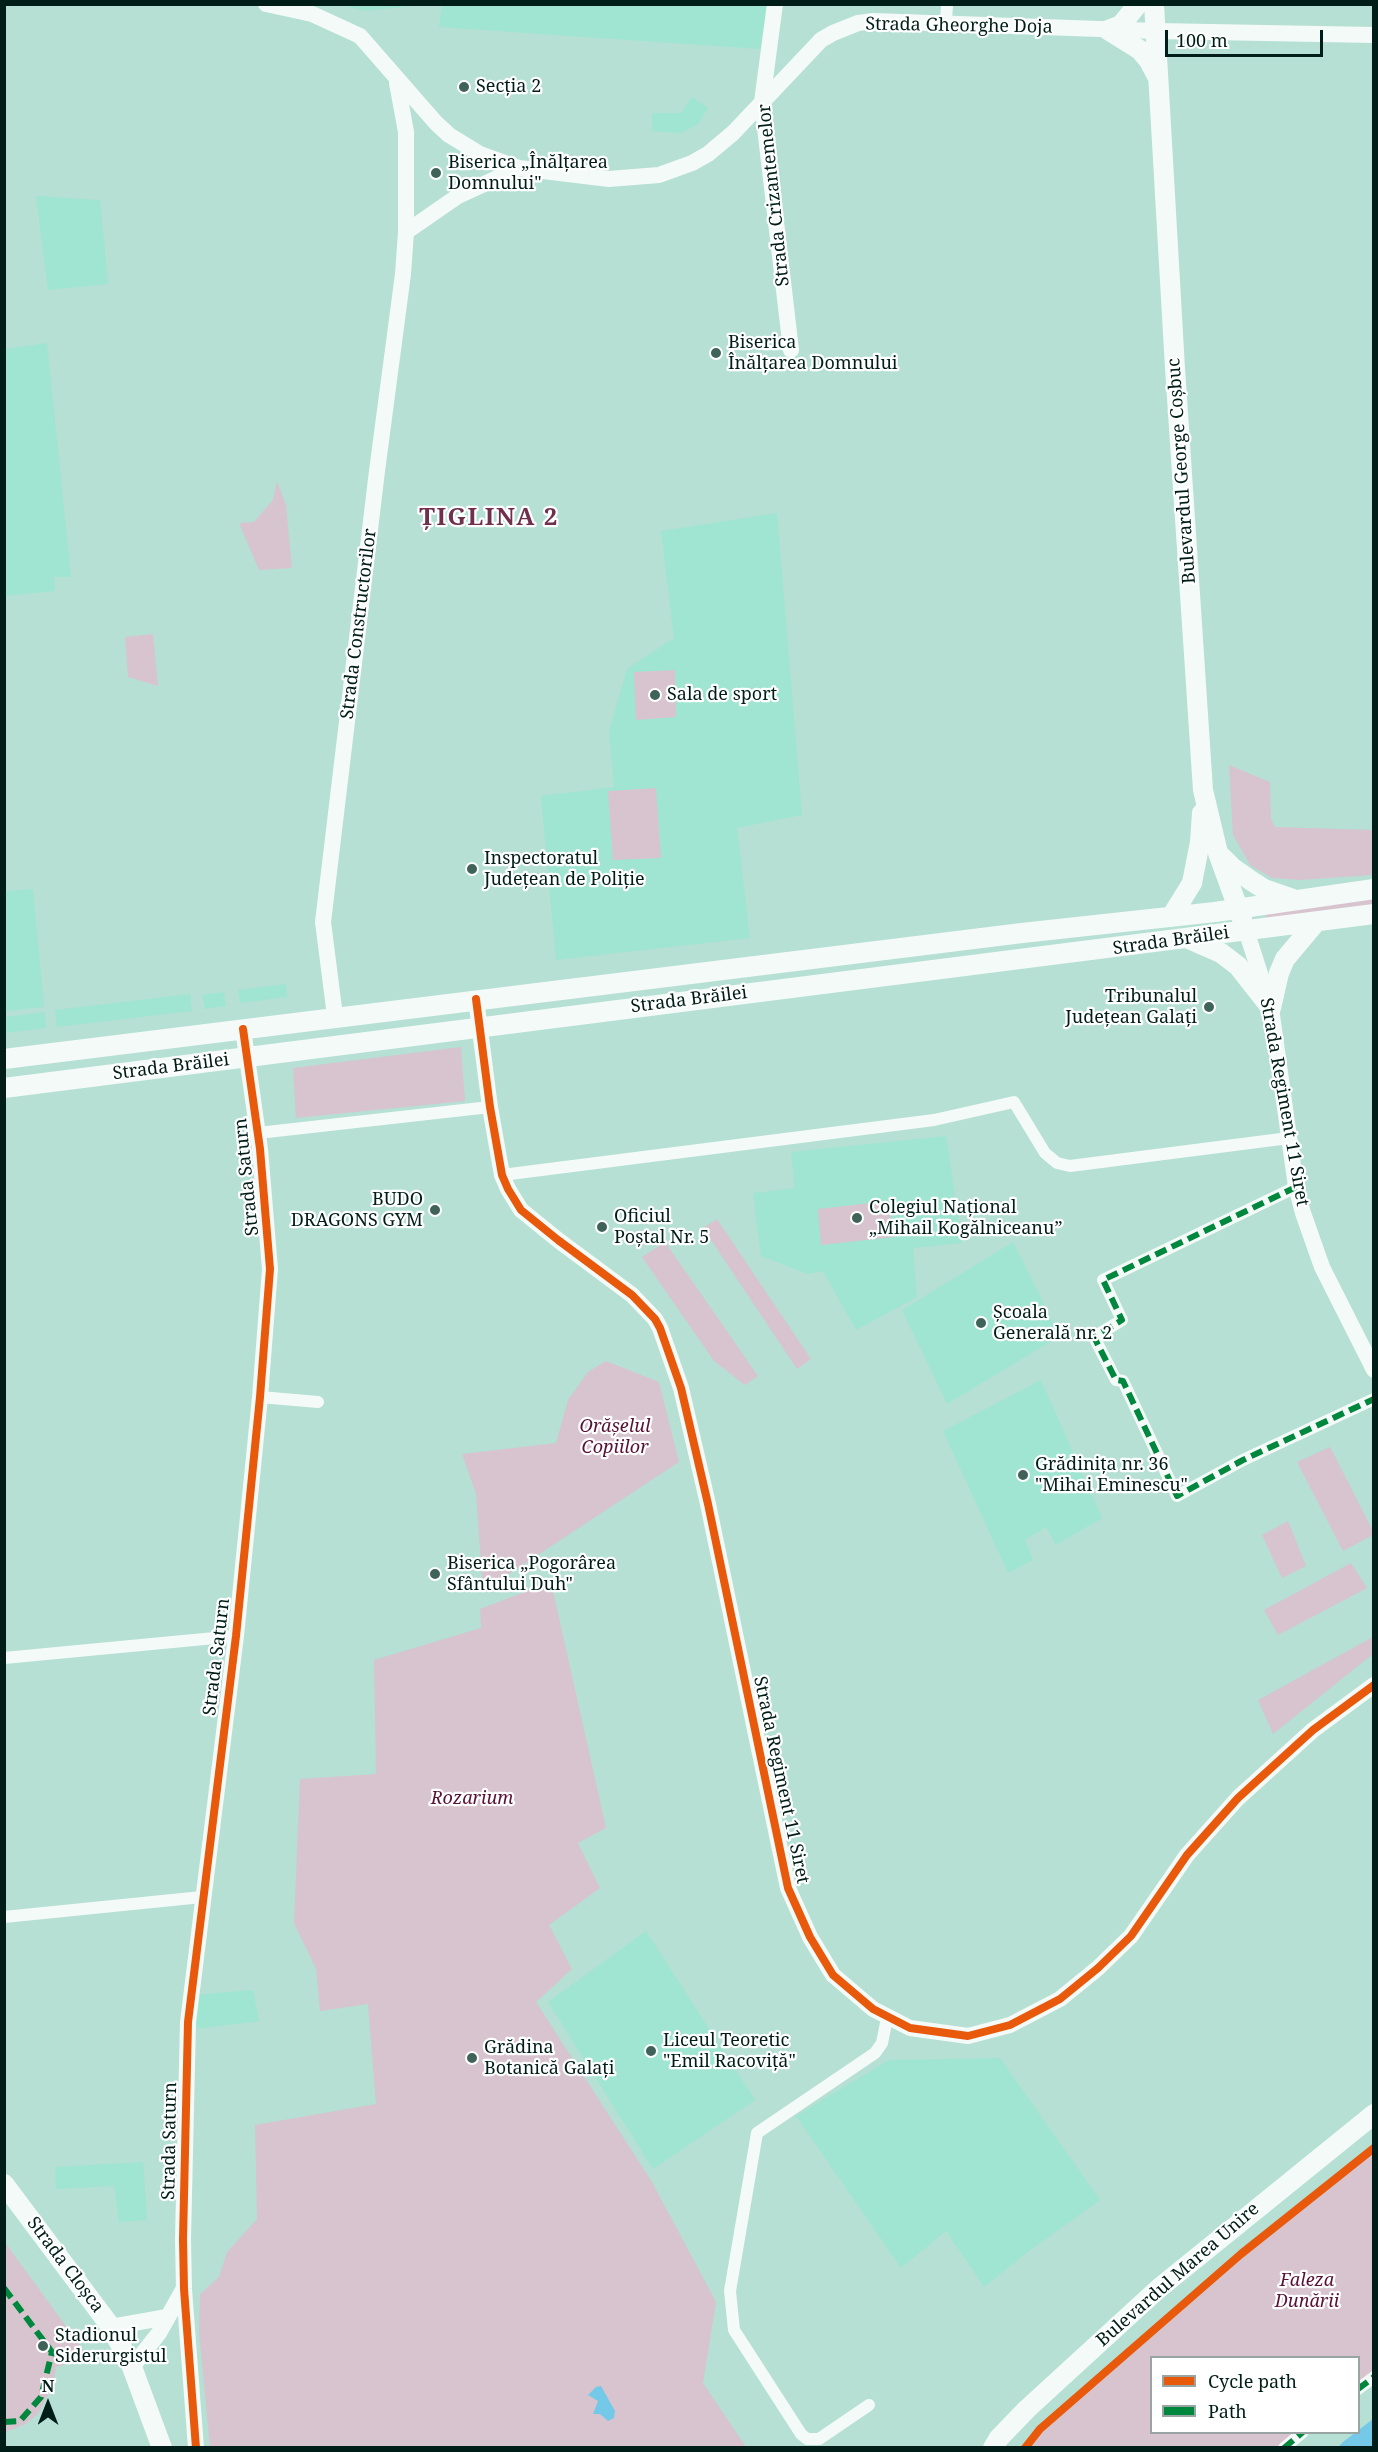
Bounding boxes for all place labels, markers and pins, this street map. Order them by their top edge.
place label: Secția 2 [476,76,541,98]
marker: Secția 2 [457,80,471,94]
place label: Biserica „Înălțarea Domnului" [448,152,608,195]
marker: Biserica „Înălțarea Domnului" [429,166,443,180]
place label: Biserica Înălțarea Domnului [728,332,898,374]
marker: Biserica Înălțarea Domnului [709,346,723,360]
place label: Sala de sport [667,684,777,706]
marker: Sala de sport [648,688,662,702]
place label: Inspectoratul Județean de Poliție [484,848,645,890]
marker: Inspectoratul Județean de Poliție [465,862,479,876]
place label: Tribunalul Județean Galați [1065,986,1197,1028]
marker: Tribunalul Județean Galați [1202,1000,1216,1014]
place label: BUDO DRAGONS GYM [291,1189,423,1232]
place label: Colegiul Național „Mihail Kogălniceanu” [869,1197,1062,1240]
marker: BUDO DRAGONS GYM [428,1203,442,1217]
place label: Oficiul Poștal Nr. 5 [614,1206,709,1248]
marker: Colegiul Național „Mihail Kogălniceanu” [850,1211,864,1225]
marker: Oficiul Poștal Nr. 5 [595,1220,609,1234]
place label: Școala Generală nr. 2 [993,1302,1112,1344]
marker: Școala Generală nr. 2 [974,1316,988,1330]
place label: Grădinița nr. 36 "Mihai Eminescu" [1035,1454,1188,1496]
marker: Grădinița nr. 36 "Mihai Eminescu" [1016,1468,1030,1482]
place label: Biserica „Pogorârea Sfântului Duh" [447,1553,616,1596]
marker: Biserica „Pogorârea Sfântului Duh" [428,1567,442,1581]
place label: Liceul Teoretic "Emil Racoviță" [663,2030,796,2072]
place label: Grădina Botanică Galați [484,2037,614,2080]
marker: Liceul Teoretic "Emil Racoviță" [644,2044,658,2058]
marker: Grădina Botanică Galați [465,2051,479,2065]
place label: Stadionul Siderurgistul [55,2325,167,2368]
marker: Stadionul Siderurgistul [36,2339,50,2353]

